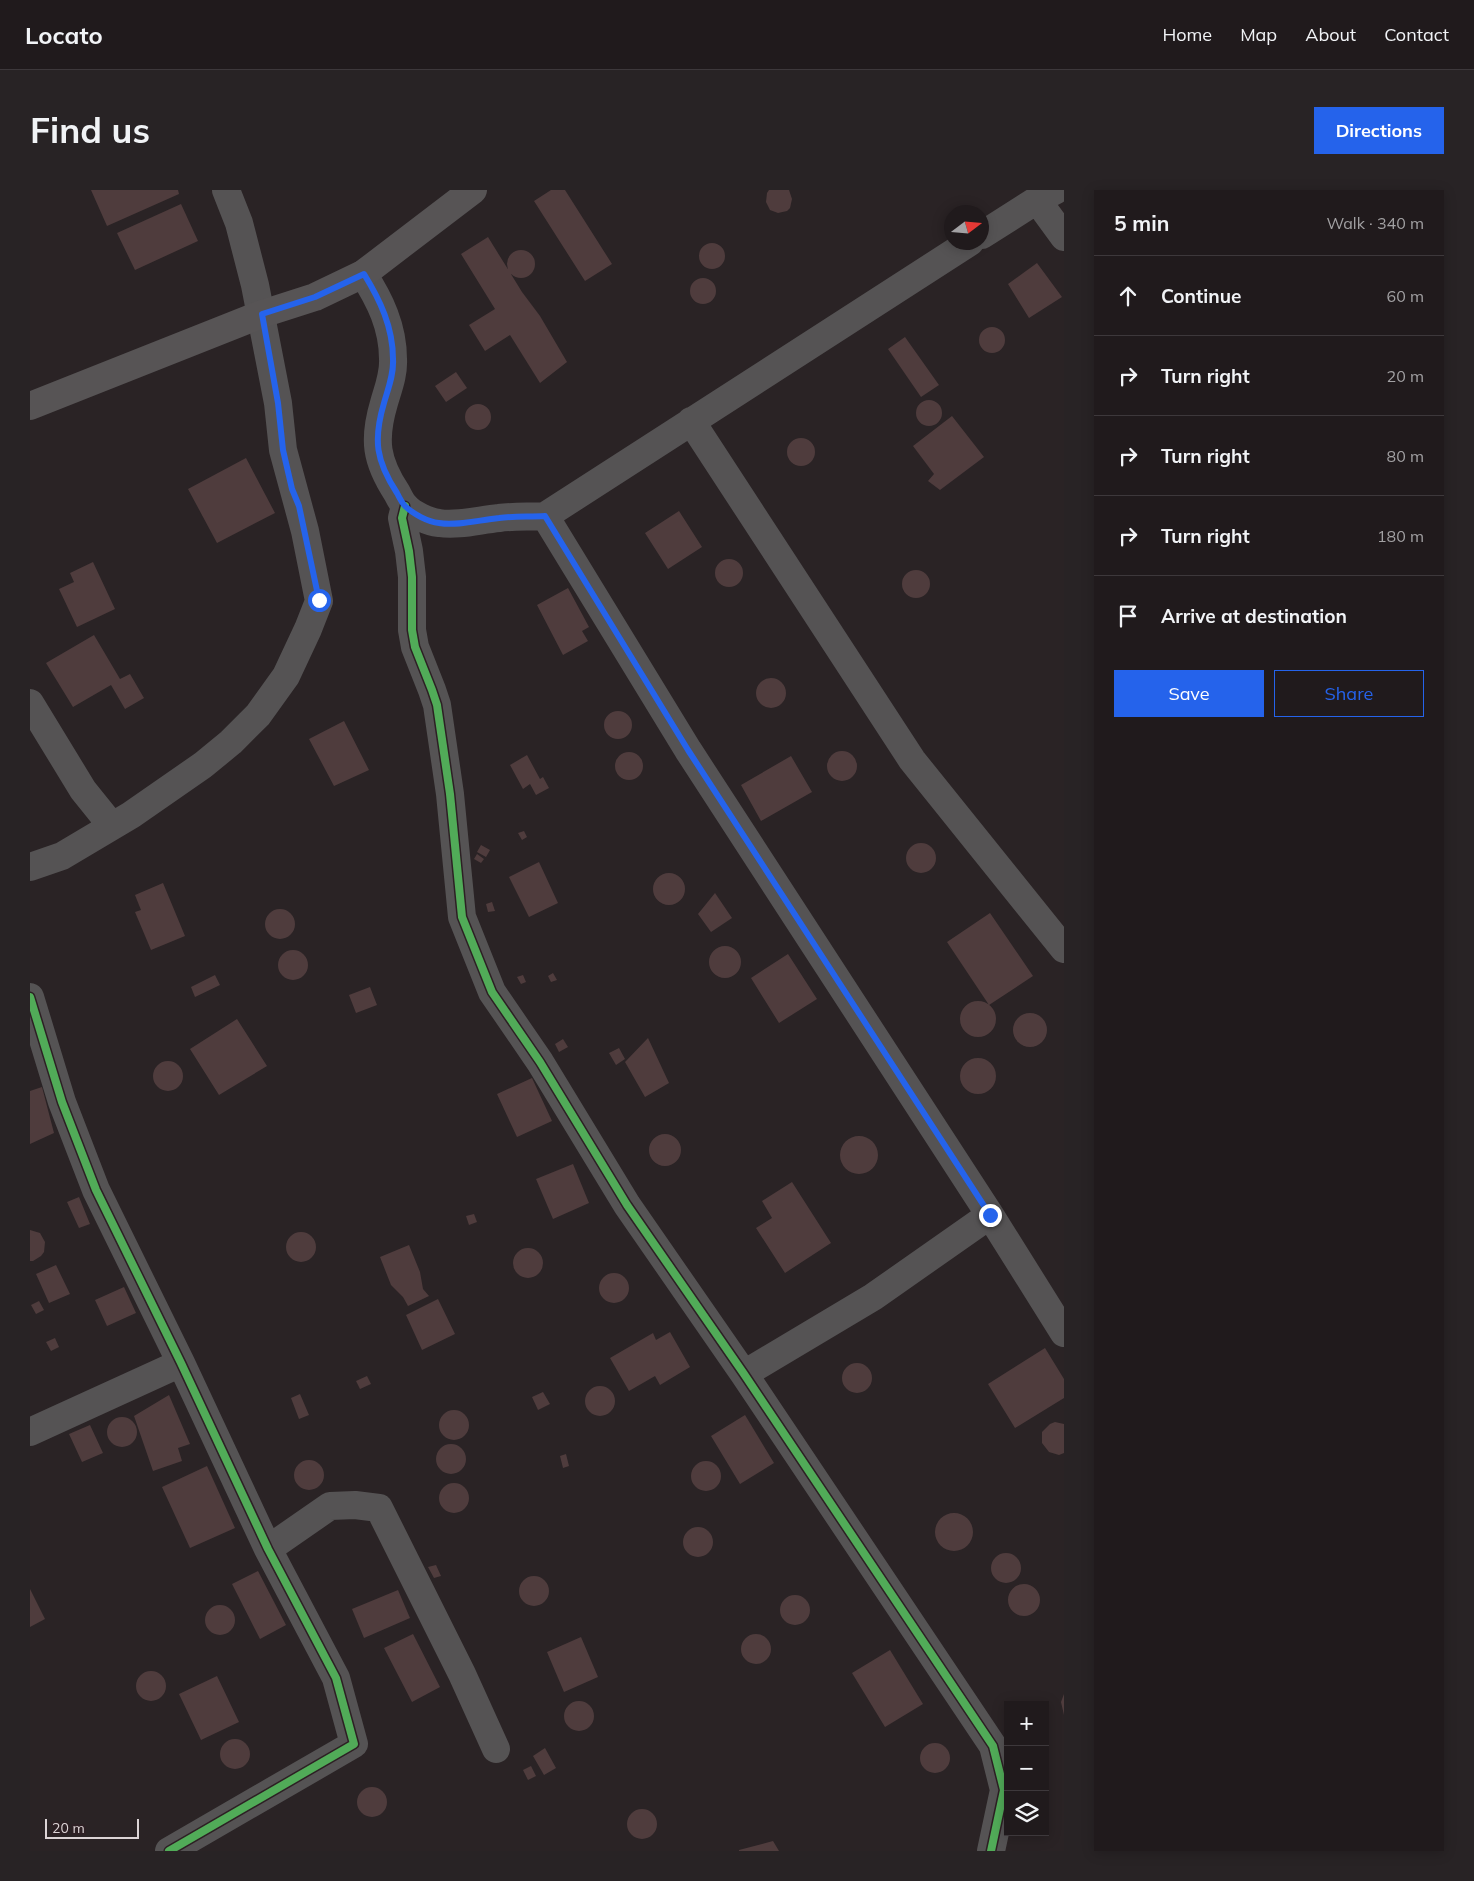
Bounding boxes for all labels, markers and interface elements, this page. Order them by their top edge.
text: Locato [25,20,103,50]
text: Home [1162,23,1212,46]
text: Map [1240,23,1277,46]
text: About [1305,23,1356,46]
text: Contact [1384,23,1449,46]
button: Directions [1314,107,1444,154]
text: Find us [30,108,150,152]
north arrow [944,205,989,250]
text: 5 min [1114,210,1169,236]
text: Walk · 340 m [1326,213,1424,233]
icon: ahead [1114,282,1142,310]
text: Continue [1161,284,1241,308]
text: 60 m [1387,286,1424,306]
icon: right [1114,362,1142,390]
text: Turn right [1161,364,1250,388]
text: 20 m [1387,366,1424,386]
icon: right [1114,442,1142,470]
text: Turn right [1161,444,1250,468]
text: 80 m [1387,446,1424,466]
icon: right [1114,522,1142,550]
text: Turn right [1161,524,1250,548]
text: 180 m [1377,526,1424,546]
route start [308,589,331,612]
icon: arrive [1114,602,1142,630]
text: Arrive at destination [1161,604,1347,628]
button: Save [1114,670,1264,717]
button: Share [1274,670,1424,717]
route end [979,1204,1002,1227]
map controls [1004,1701,1049,1836]
button: + [1004,1701,1049,1746]
button: − [1004,1746,1049,1791]
button: layers [1004,1791,1049,1836]
scale bar [45,1816,139,1839]
text: 20 m [52,1819,85,1837]

